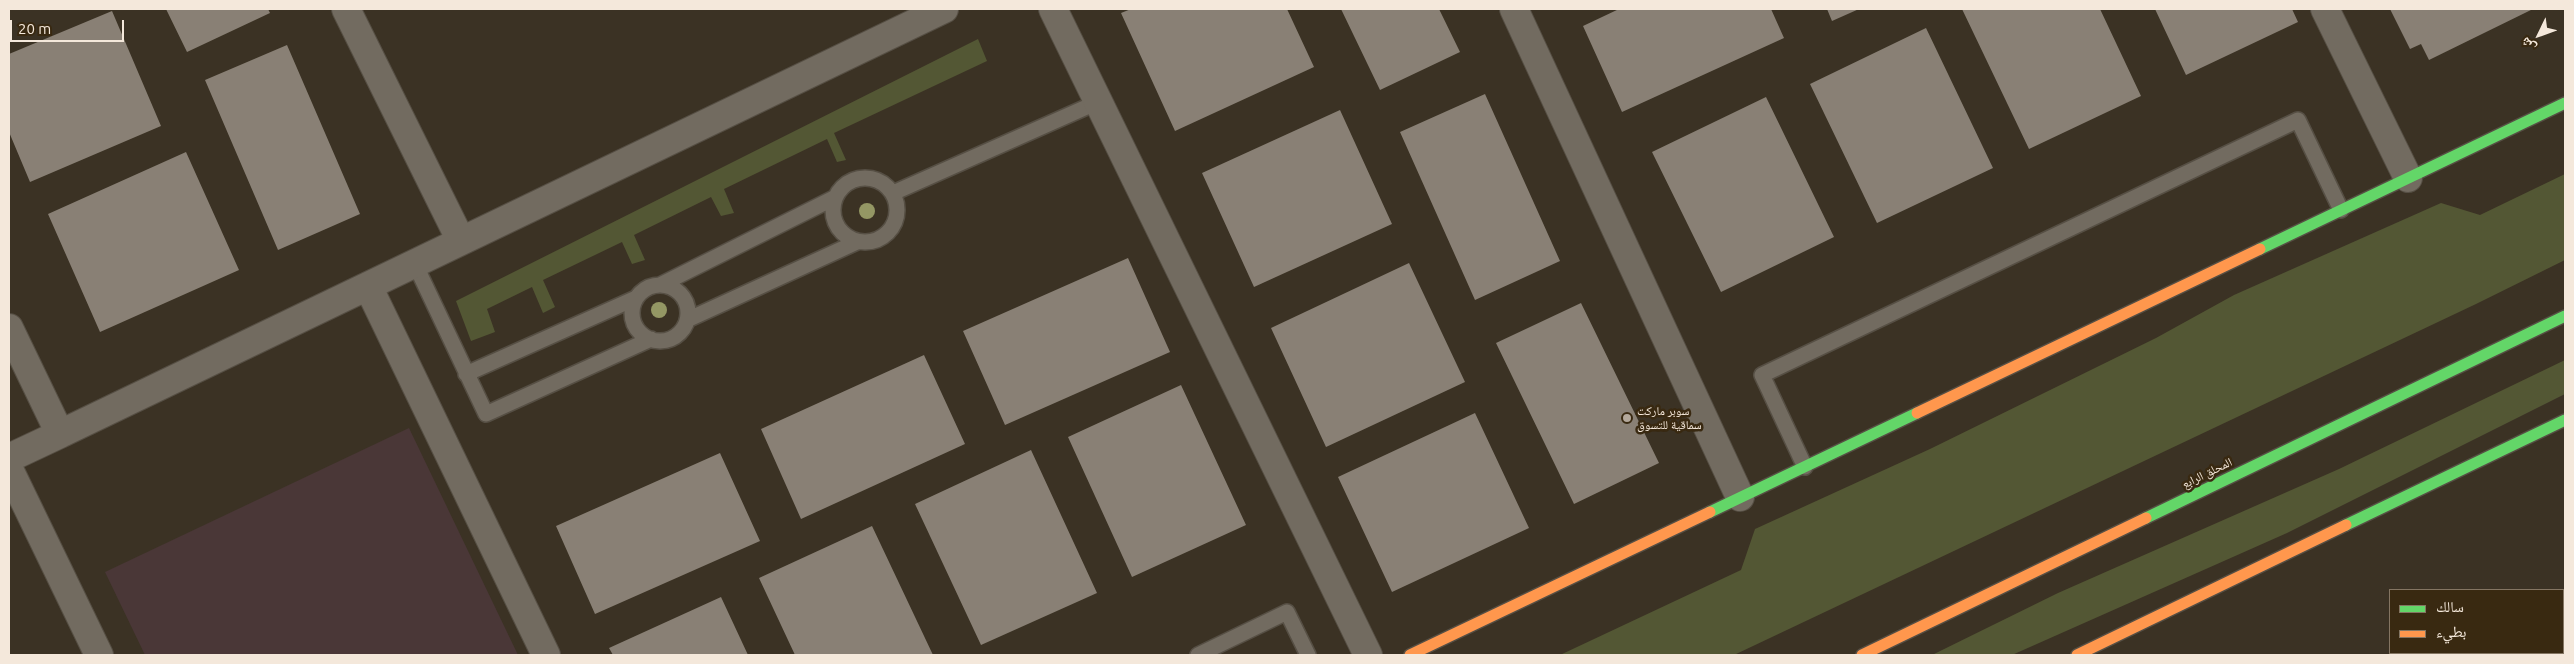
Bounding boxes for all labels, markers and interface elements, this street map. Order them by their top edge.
scale bar [12,10,126,42]
north arrow [2514,10,2564,60]
text: 20 m [18,20,51,37]
text: ش [2517,34,2539,56]
place label: سوبر ماركت سماقية للتسوق [1637,404,1702,432]
marker: سوبر ماركت سماقية للتسوق [1621,412,1633,424]
street label: المحلق الرابع [2180,455,2234,491]
legend [2389,589,2564,654]
text: سالك [2436,598,2464,615]
text: بطيء [2436,623,2466,640]

